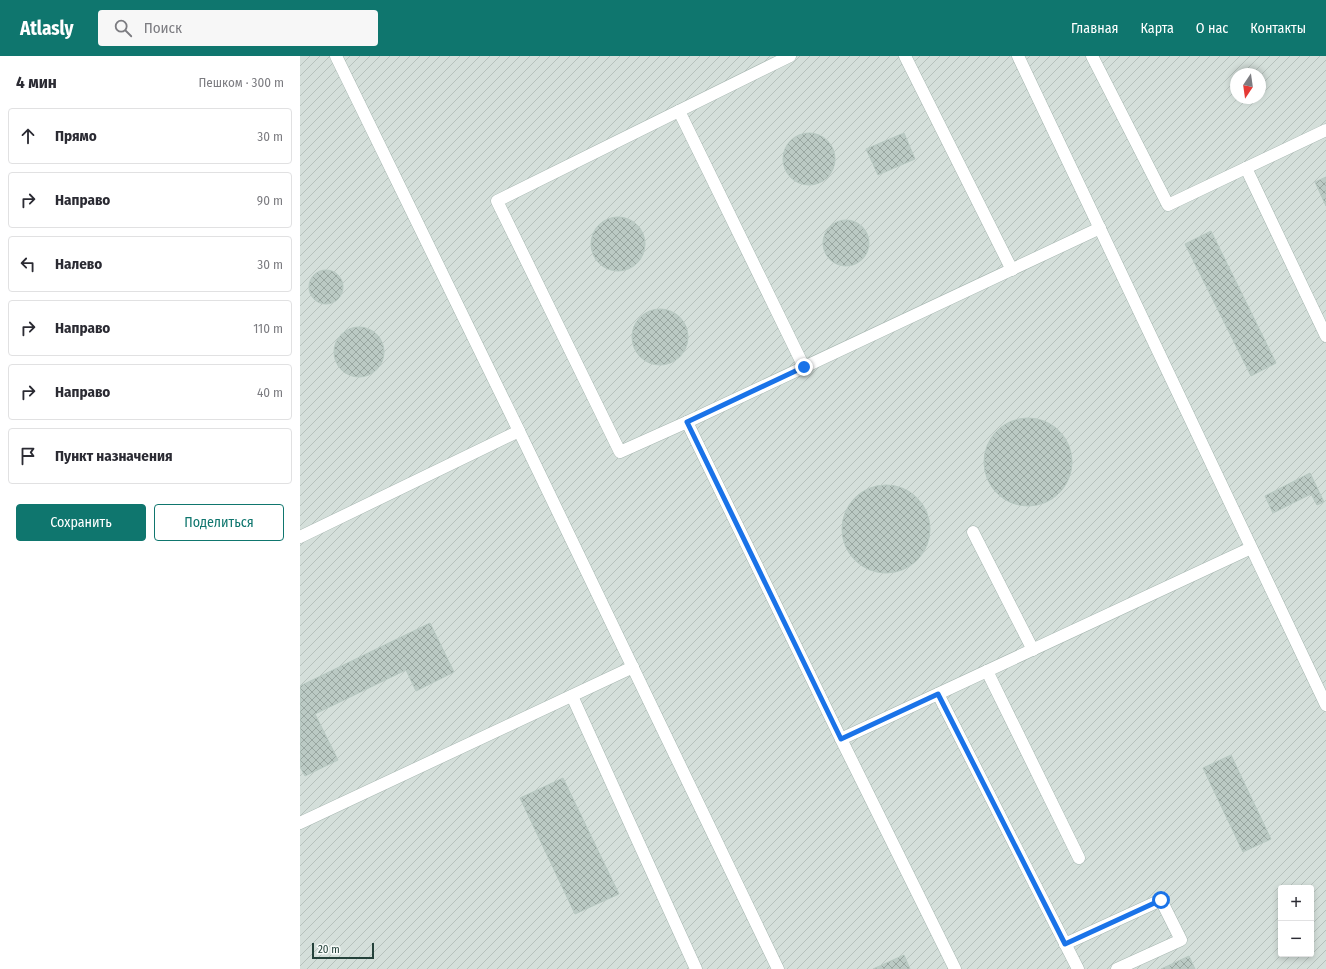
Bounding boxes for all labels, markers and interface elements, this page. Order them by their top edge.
search box [98,10,378,46]
text: Atlasly [20,17,74,40]
icon: search [112,17,134,39]
text: Поиск [144,19,182,37]
text: Главная [1071,20,1118,37]
text: Карта [1140,20,1174,37]
text: О нас [1196,20,1228,37]
text: Контакты [1250,20,1306,37]
north arrow [1230,68,1266,104]
text: 4 мин [16,72,57,93]
text: Пешком · 300 m [198,75,284,90]
icon: ahead [17,125,39,147]
text: Прямо [55,127,97,145]
text: 30 m [257,129,283,144]
icon: right [17,189,39,211]
text: Направо [55,191,110,209]
text: 90 m [257,193,283,208]
icon: left [17,253,39,275]
text: Налево [55,255,102,273]
text: 30 m [257,257,283,272]
icon: right [17,317,39,339]
text: Направо [55,319,110,337]
text: 110 m [253,321,283,336]
route end [795,358,813,376]
icon: right [17,381,39,403]
text: Направо [55,383,110,401]
text: 40 m [257,385,283,400]
icon: arrive [17,445,39,467]
text: Пункт назначения [55,447,173,465]
button: Сохранить [16,504,146,541]
button: Поделиться [154,504,284,541]
map controls [1278,885,1314,957]
button: + [1278,885,1314,921]
route start [1152,891,1170,909]
button: − [1278,921,1314,957]
scale bar [312,941,374,960]
text: 20 m [318,943,340,956]

